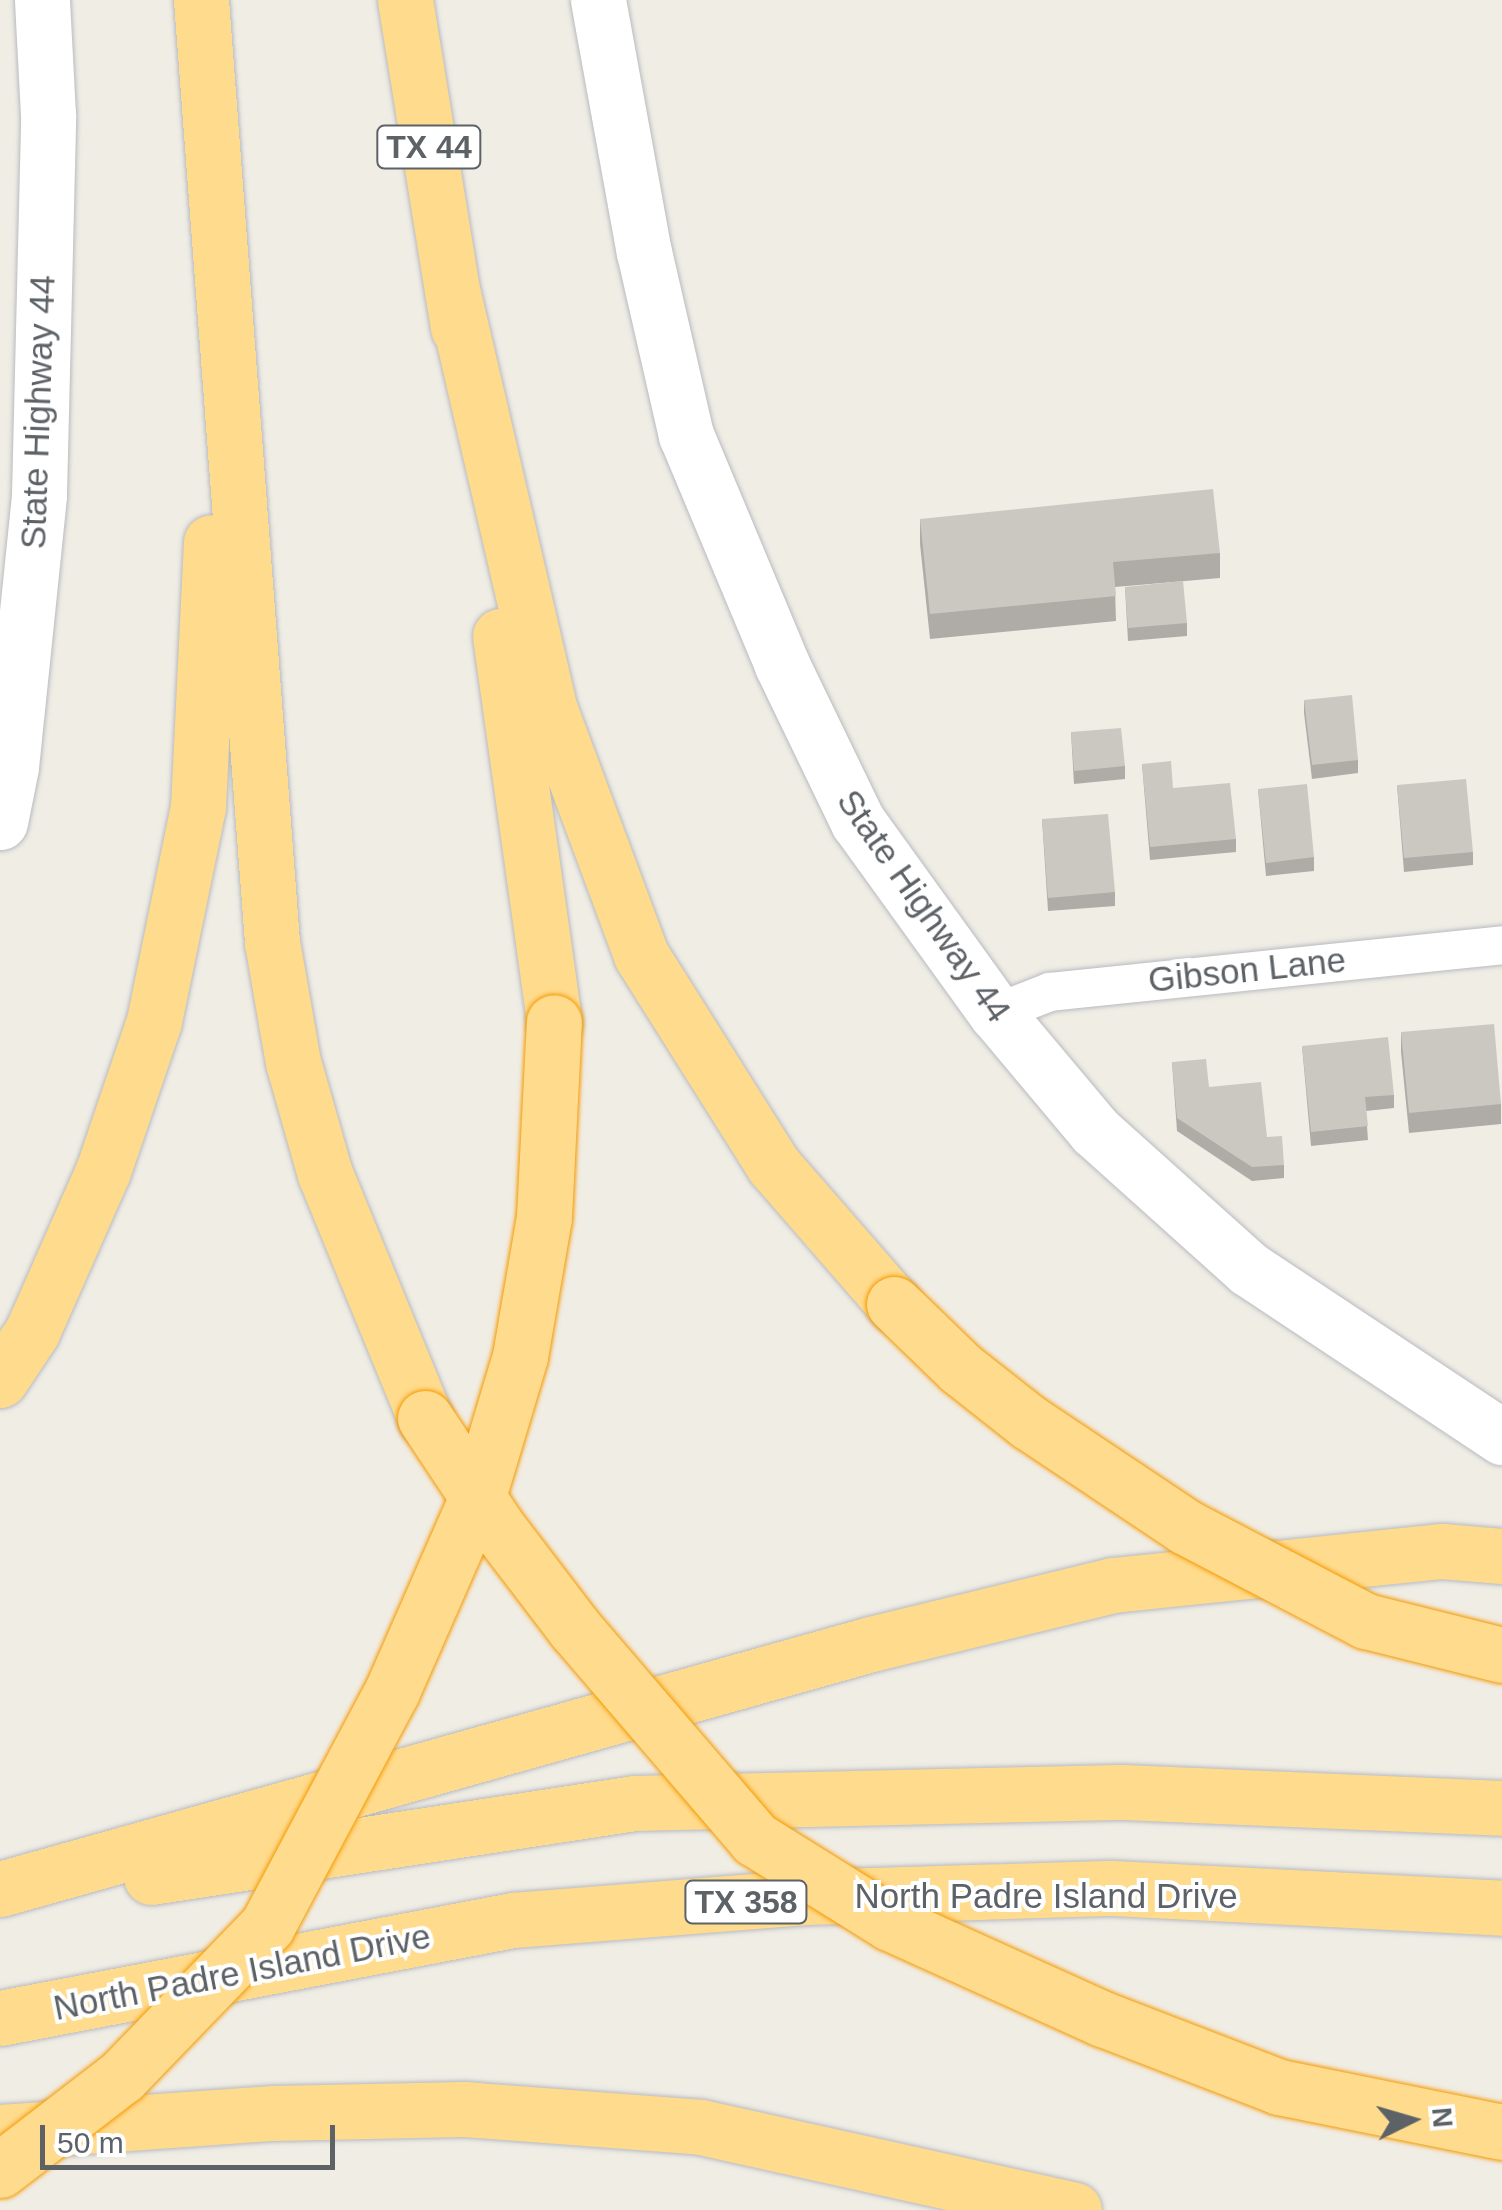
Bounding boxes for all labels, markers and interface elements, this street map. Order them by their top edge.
road number: TX 44 [374,120,484,174]
street label: State Highway 44 [12,274,64,550]
street label: State Highway 44 [828,782,1020,1030]
street label: Gibson Lane [1146,939,1348,1001]
road number: TX 358 [684,1875,808,1929]
street label: North Padre Island Drive [854,1875,1238,1917]
street label: North Padre Island Drive [50,1915,434,2029]
north arrow [1362,2070,1462,2170]
scale bar [45,2105,340,2167]
text: N [1426,2106,1459,2129]
text: 50 m [57,2126,124,2159]

